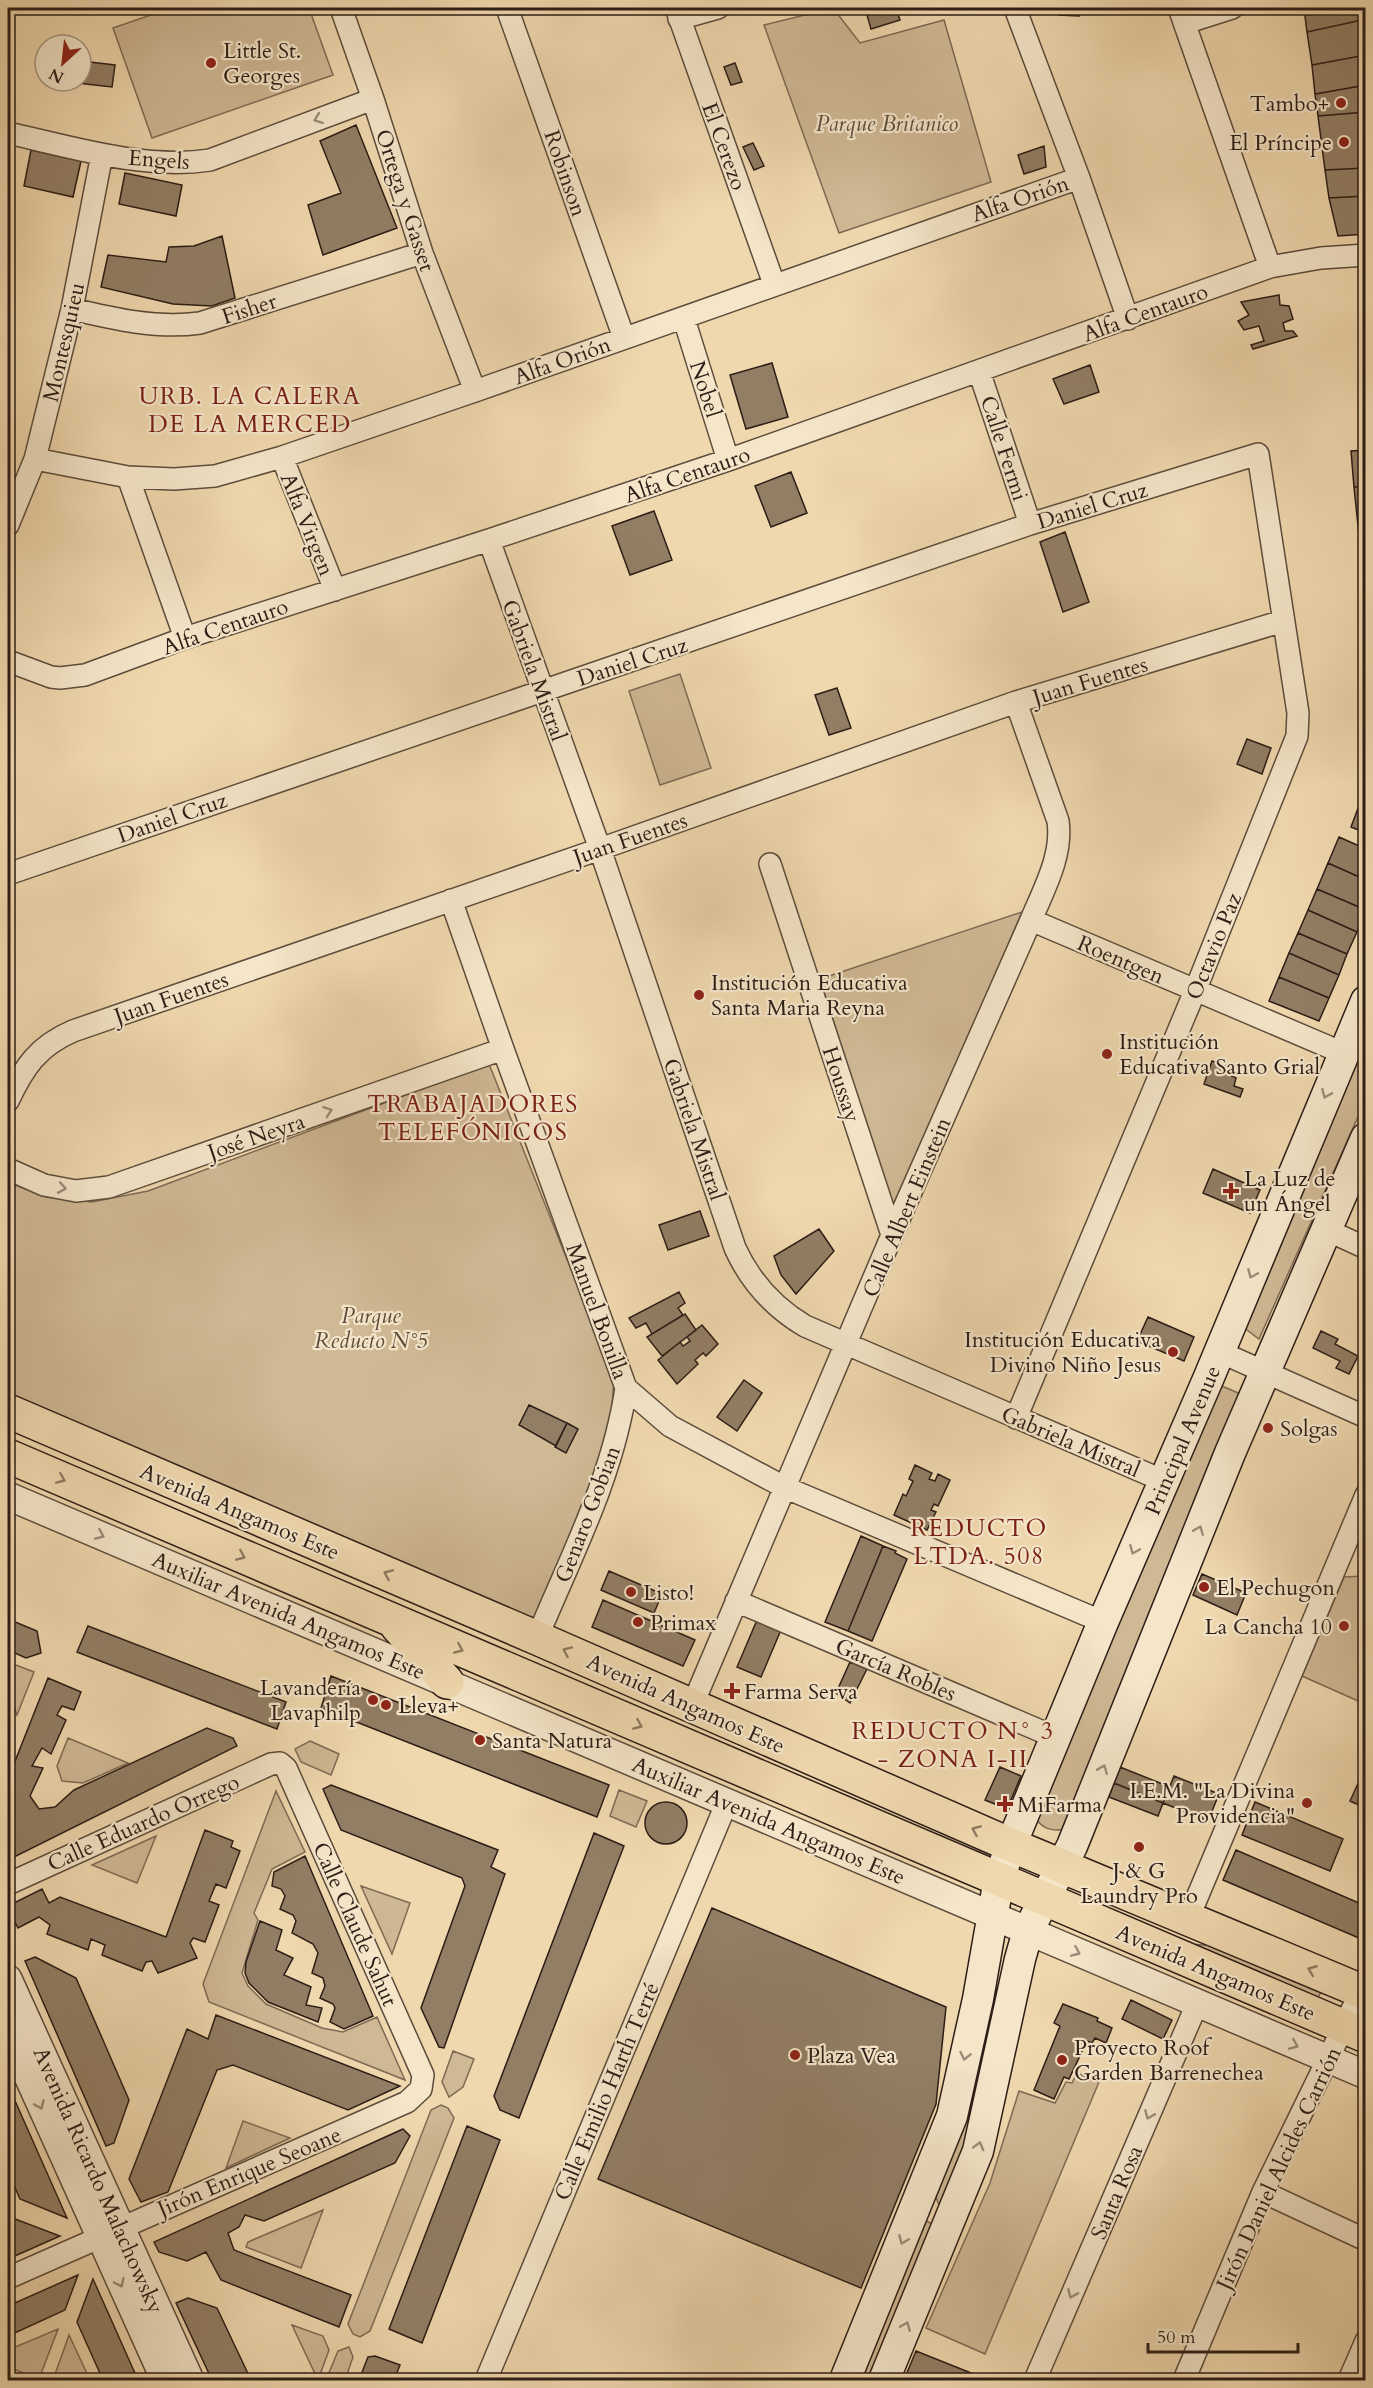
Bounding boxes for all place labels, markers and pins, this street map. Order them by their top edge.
place label: Little St. Georges [223,36,301,91]
marker: Little St. Georges [204,56,218,70]
place label: Tambo+ [1250,89,1329,119]
marker: Tambo+ [1334,96,1348,110]
place label: El Príncipe [1229,128,1332,158]
marker: El Príncipe [1337,135,1351,149]
place label: Institución Educativa Santa Maria Reyna [711,968,908,1023]
marker: Institución Educativa Santa Maria Reyna [692,988,706,1002]
place label: Institución Educativa Santo Grial [1119,1027,1320,1082]
marker: Institución Educativa Santo Grial [1100,1047,1114,1061]
place label: La Luz de un Ángel [1244,1164,1336,1219]
marker: La Luz de un Ángel [1222,1182,1240,1200]
place label: Institución Educativa Divino Niño Jesus [964,1325,1161,1380]
marker: Institución Educativa Divino Niño Jesus [1166,1345,1180,1359]
place label: Solgas [1280,1414,1338,1444]
marker: Solgas [1261,1421,1275,1435]
place label: El Pechugon [1216,1573,1335,1603]
place label: Listo! [643,1578,694,1608]
marker: El Pechugon [1197,1580,1211,1594]
marker: Listo! [624,1585,638,1599]
place label: Primax [650,1608,716,1638]
place label: La Cancha 10 [1204,1612,1332,1642]
marker: Primax [631,1615,645,1629]
marker: La Cancha 10 [1337,1619,1351,1633]
place label: Lavandería Lavaphilp [260,1673,361,1728]
place label: Farma Serva [744,1677,858,1707]
marker: Farma Serva [725,1684,739,1698]
place label: Lleva+ [398,1691,459,1721]
marker: Lavandería Lavaphilp [366,1693,380,1707]
marker: Lleva+ [379,1698,393,1712]
place label: Santa Natura [492,1726,613,1756]
marker: Santa Natura [473,1733,487,1747]
place label: I.E.M. "La Divina Providencia" [1129,1776,1295,1831]
place label: MiFarma [1017,1790,1103,1820]
marker: I.E.M. "La Divina Providencia" [1300,1796,1314,1810]
marker: MiFarma [998,1797,1012,1811]
marker: J & G Laundry Pro [1132,1840,1146,1854]
place label: J & G Laundry Pro [1080,1856,1198,1911]
place label: Proyecto Roof Garden Barrenechea [1074,2033,1264,2088]
place label: Plaza Vea [807,2041,897,2071]
marker: Plaza Vea [788,2048,802,2062]
marker: Proyecto Roof Garden Barrenechea [1055,2053,1069,2067]

